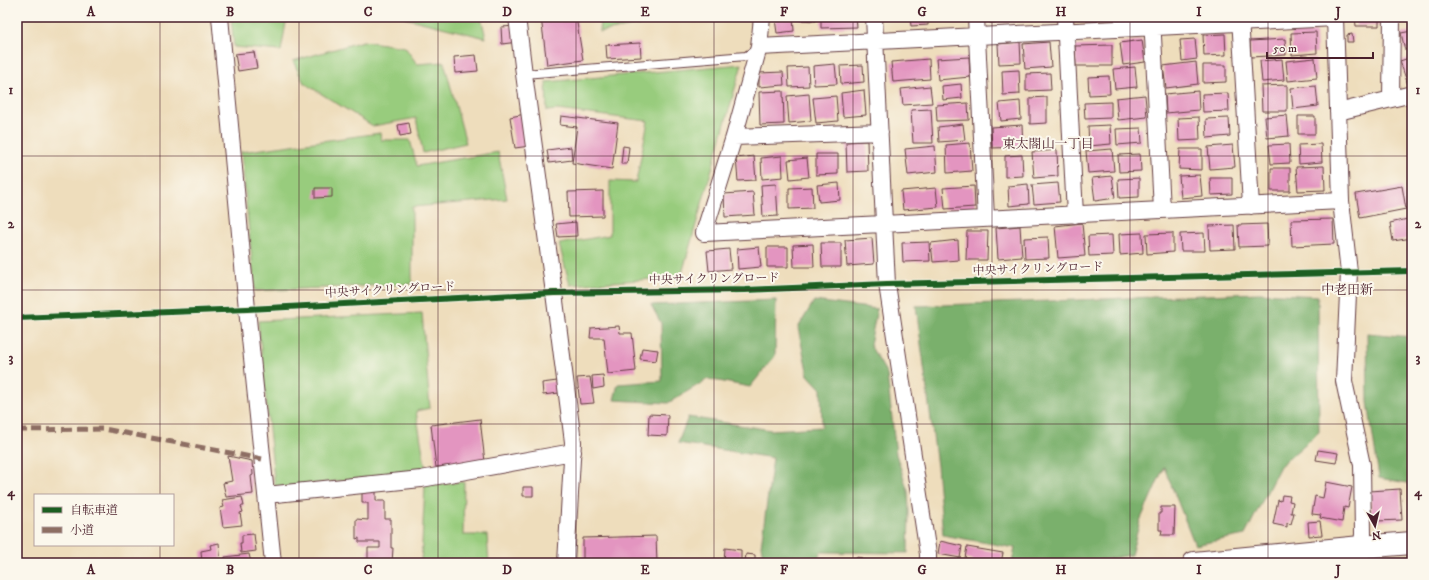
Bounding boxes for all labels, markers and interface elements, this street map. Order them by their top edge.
text: A [86,4,96,20]
text: B [226,4,234,20]
text: C [364,4,373,20]
text: D [502,4,512,20]
text: E [640,4,650,20]
text: F [780,4,789,20]
text: G [917,4,927,20]
text: H [1056,4,1067,20]
text: I [1196,4,1202,20]
text: J [1333,4,1341,21]
scale bar [1267,34,1373,60]
text: 50 m [1273,41,1297,56]
text: 1 [9,82,14,98]
text: 1 [1416,82,1421,98]
district label: 東太閤山一丁目 [1002,136,1094,152]
text: 2 [8,216,15,232]
text: 2 [1415,216,1422,232]
street label: 中央サイクリングロード [972,259,1104,279]
street label: 中央サイクリングロード [649,270,779,288]
street label: 中央サイクリングロード [324,279,456,301]
district label: 中老田新 [1321,282,1373,298]
text: 3 [9,350,14,366]
text: 3 [1416,350,1421,366]
text: 4 [6,484,15,501]
text: 4 [1413,484,1422,501]
legend [34,494,174,546]
text: 自転車道 [70,503,118,518]
north arrow [1355,506,1395,546]
text: 小道 [70,523,94,538]
text: N [1371,527,1382,542]
text: A [86,562,96,578]
text: B [226,562,234,578]
text: C [364,562,373,578]
text: D [502,562,512,578]
text: E [640,562,650,578]
text: F [780,562,789,578]
text: G [917,562,927,578]
text: H [1056,562,1067,578]
text: I [1196,562,1202,578]
text: J [1333,562,1341,579]

